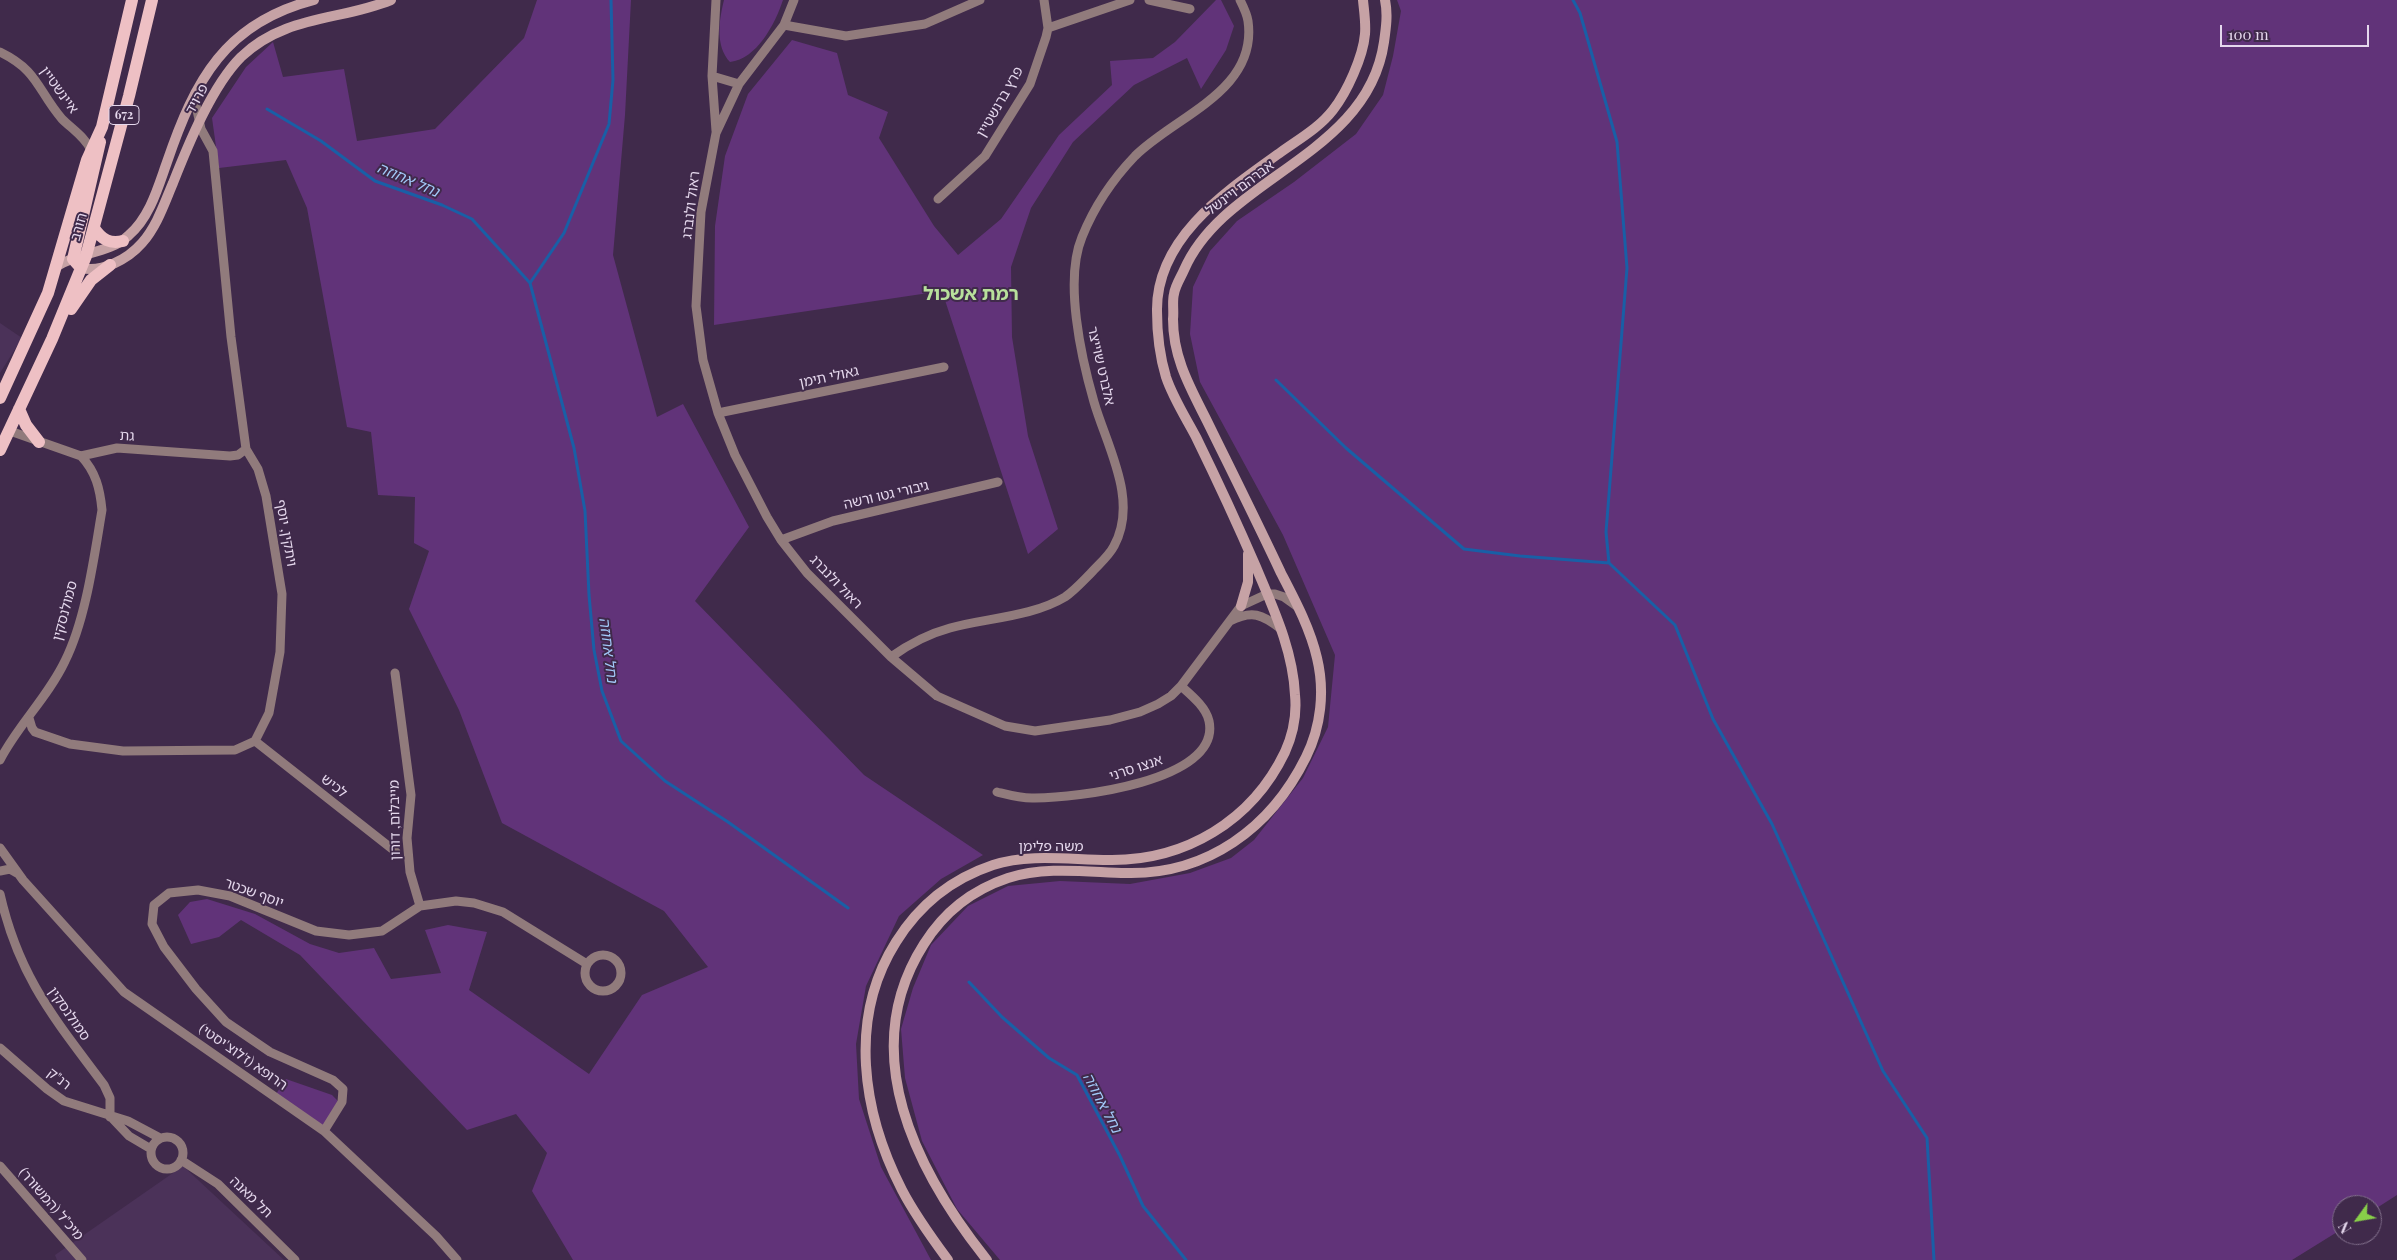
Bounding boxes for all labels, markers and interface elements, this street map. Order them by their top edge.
scale bar [2222,15,2371,47]
text: 100 m [2228,24,2269,44]
street label: איינשטיין [36,63,82,117]
street label: פרץ ברנשטיין [973,64,1027,140]
street label: פרויד [182,81,212,117]
road number: 672 [109,106,139,124]
street label: אברהם ויינשל [1203,157,1277,219]
water label: נחל אחוזה [374,159,442,201]
street label: ראול ולנברג [679,170,703,240]
street label: חורב [67,211,91,243]
district label: רמת אשכול [923,283,1019,305]
street label: אלברט שוייצר [1084,325,1118,407]
street label: גאולי תימן [798,362,860,392]
street label: גת [119,427,135,445]
street label: גיבורי גטו ורשה [842,477,930,513]
street label: ויתקין, יוסף [272,498,300,568]
street label: ראול ולנברג [806,552,866,612]
street label: סמולנסקין [49,579,81,643]
water label: נחל אחוזה [595,616,621,684]
street label: אנצו סרני [1107,752,1165,784]
street label: לכיש [318,771,350,801]
street label: מייבלום, דורון [386,780,404,860]
street label: משה פלימן [1018,839,1084,855]
street label: יוסף שכטר [222,875,286,911]
street label: סמולנסקין [44,984,94,1044]
street label: הרופא (ז'לוצ'יסטי) [195,1020,291,1094]
street label: רנ"ק [44,1065,74,1093]
water label: נחל אחוזה [1079,1070,1125,1136]
street label: מיכ"ל (המשורר) [15,1164,87,1244]
street label: תל מאנה [226,1173,276,1221]
north arrow [2332,1195,2382,1245]
text: N [2334,1218,2355,1237]

